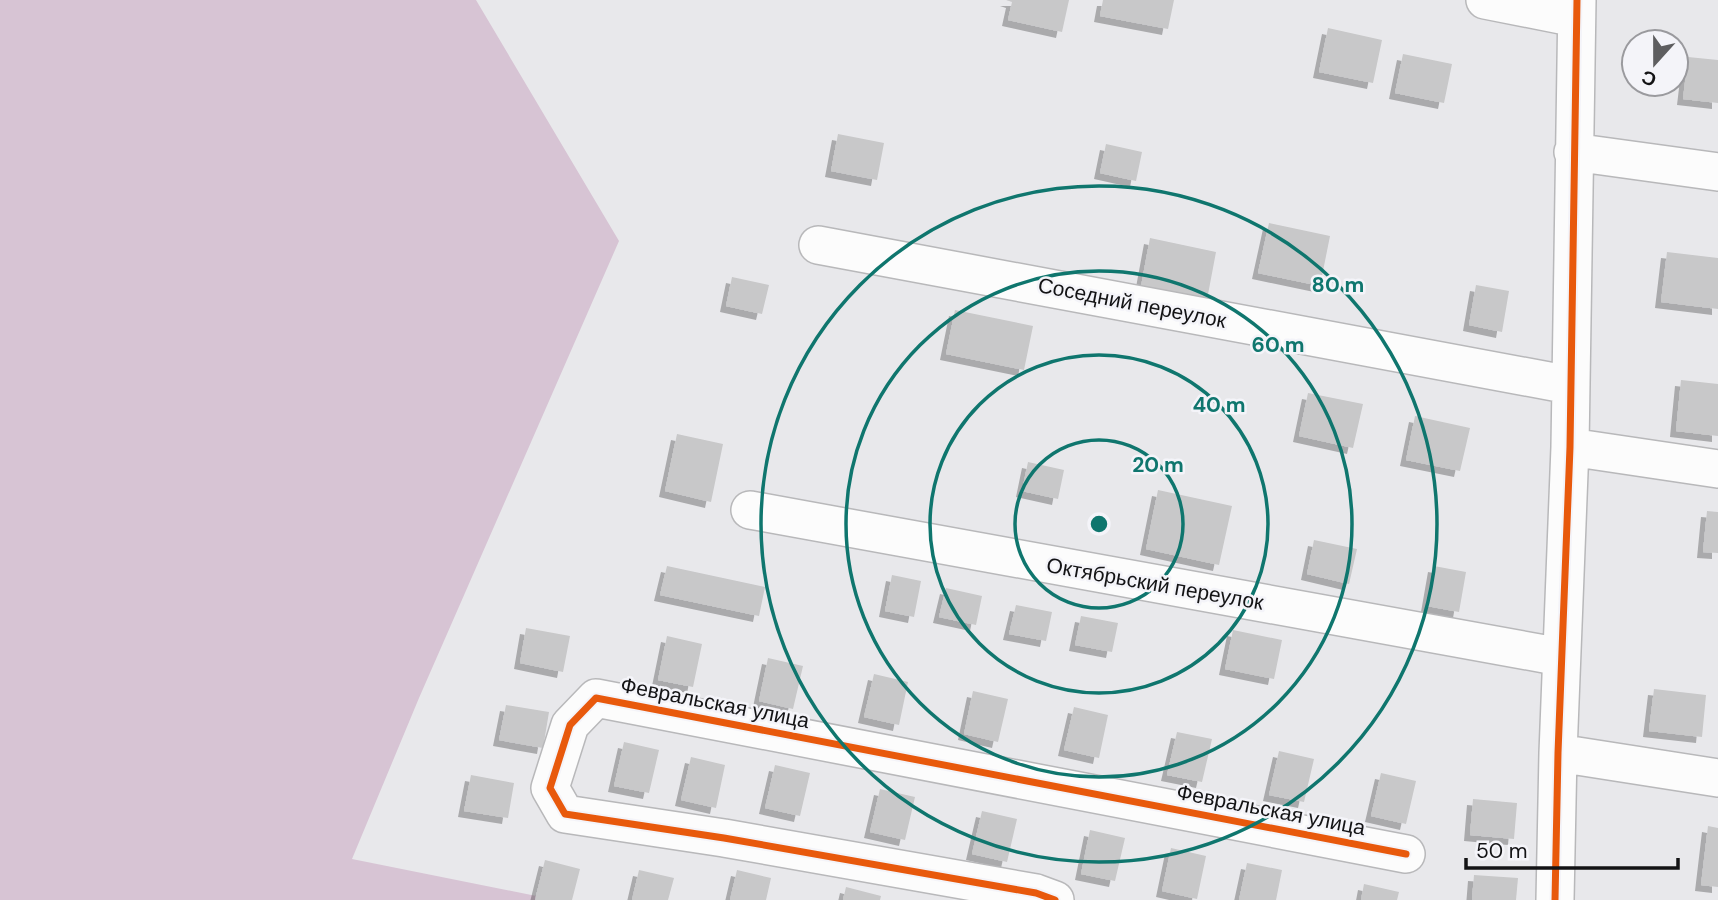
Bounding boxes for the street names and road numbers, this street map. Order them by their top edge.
street label: Соседний переулок [1036,271,1229,335]
street label: Октябрьский переулок [1044,551,1266,617]
street label: Февральская улица [618,671,812,735]
street label: Февральская улица [1174,778,1368,842]

